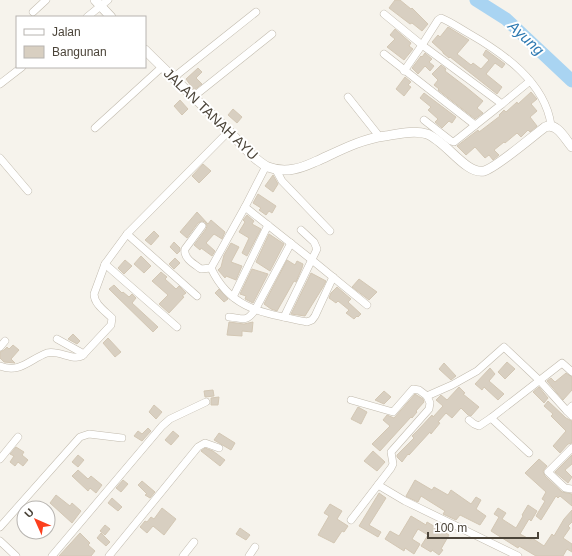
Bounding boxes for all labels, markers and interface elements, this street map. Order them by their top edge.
legend [16,16,146,68]
water label: Ayung [504,16,548,59]
text: Jalan [52,25,81,39]
text: Bangunan [52,45,107,59]
street label: JALAN TANAH AYU [161,65,261,163]
north arrow [16,500,56,540]
text: U [22,506,36,520]
scale bar [428,514,538,540]
text: 100 m [434,521,467,535]

